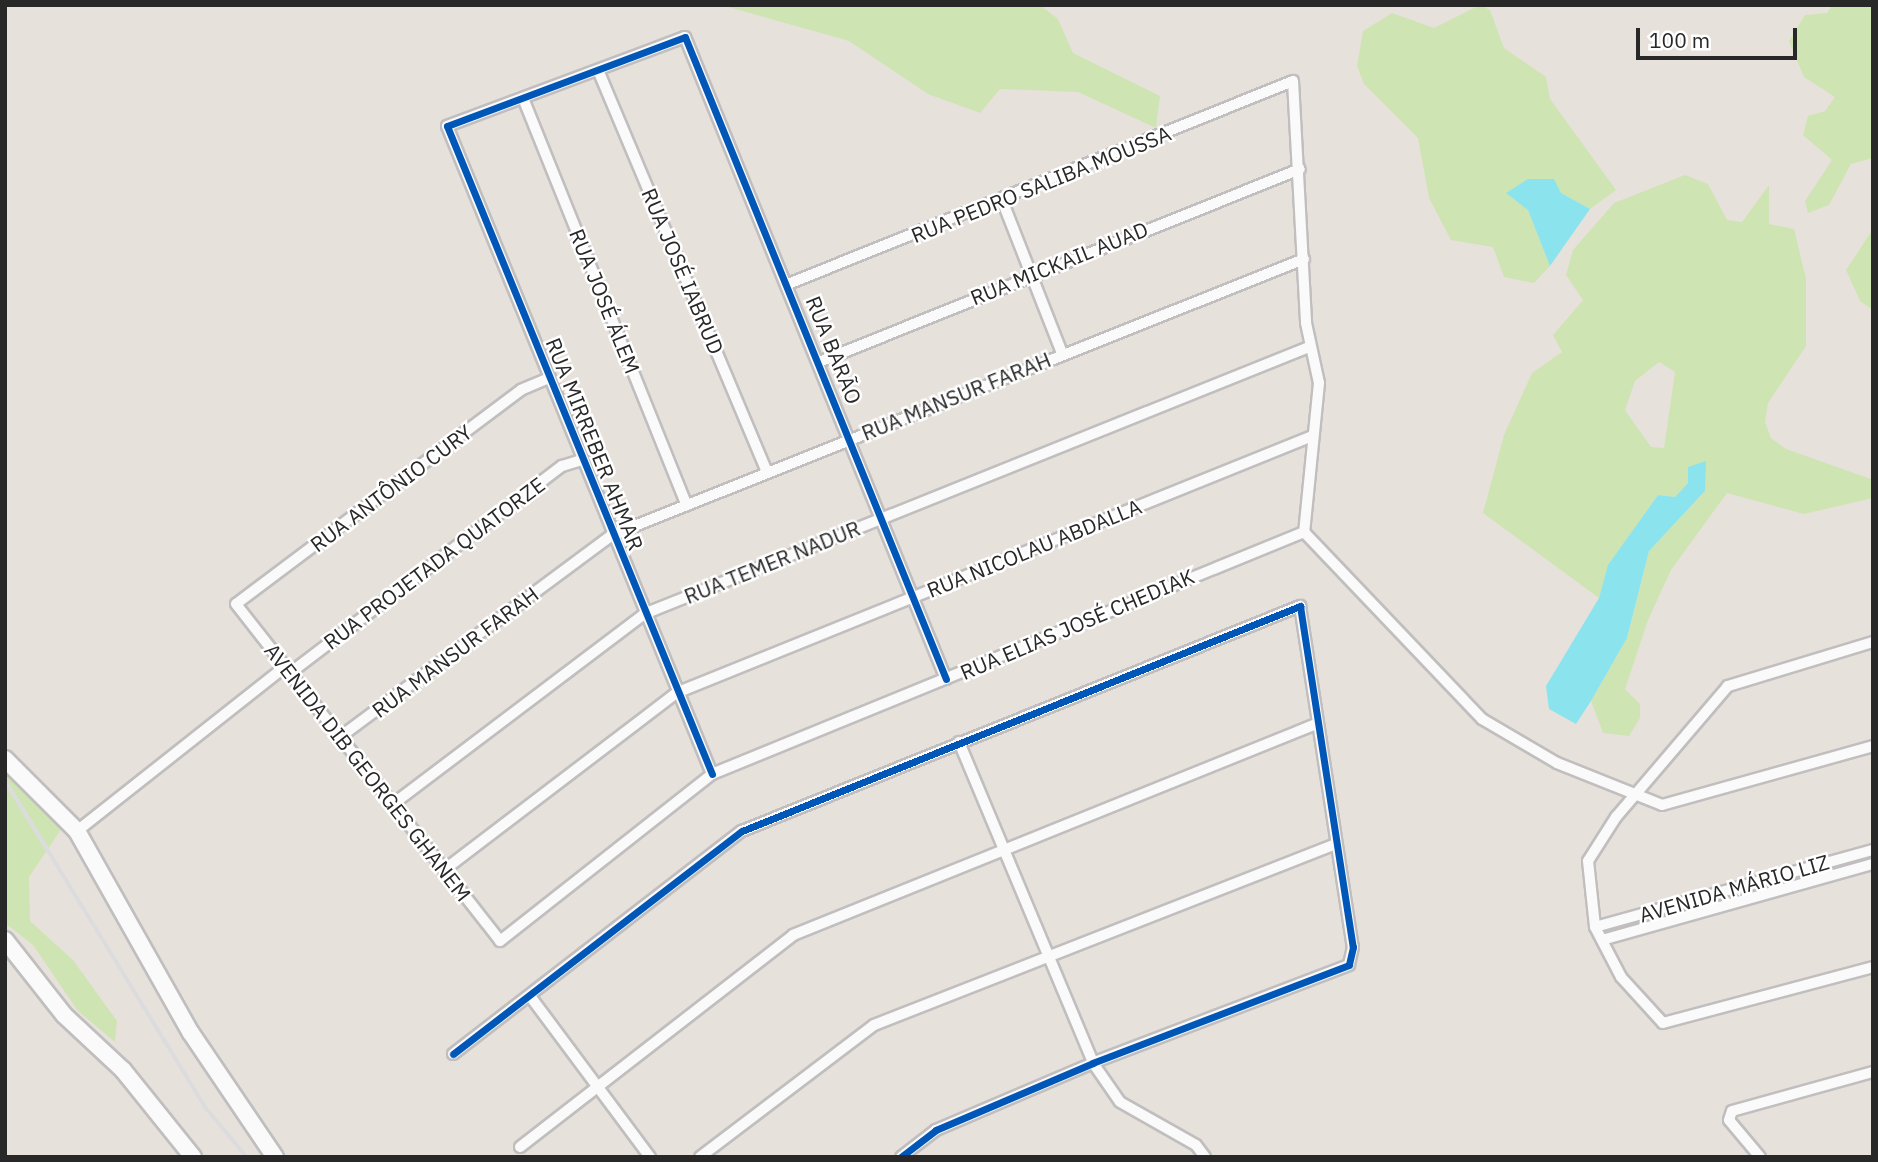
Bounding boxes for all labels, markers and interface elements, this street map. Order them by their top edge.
scale bar [1640,14,1801,58]
text: 100 m [1649,26,1710,54]
street label: RUA PEDRO SALIBA MOUSSA [907,120,1175,248]
street label: RUA JOSÉ IABRUD [637,184,729,358]
street label: RUA MICKAIL AUAD [966,216,1152,310]
street label: RUA JOSÉ ÁLEM [565,225,645,377]
street label: RUA BARÃO [801,292,867,408]
street label: RUA MIRREBER AHMAR [541,334,649,554]
street label: RUA MANSUR FARAH [858,347,1054,445]
street label: RUA ANTÔNIO CURY [305,419,477,557]
street label: RUA PROJETADA QUATORZE [318,471,550,655]
street label: RUA NICOLAU ABDALLA [923,493,1145,603]
street label: RUA TEMER NADUR [680,515,864,609]
street label: RUA ELIAS JOSÉ CHEDIAK [956,563,1198,685]
street label: RUA MANSUR FARAH [367,581,543,723]
street label: AVENIDA DIB GEORGES GHANEM [259,638,477,906]
street label: AVENIDA MÁRIO LIZ [1636,849,1832,927]

